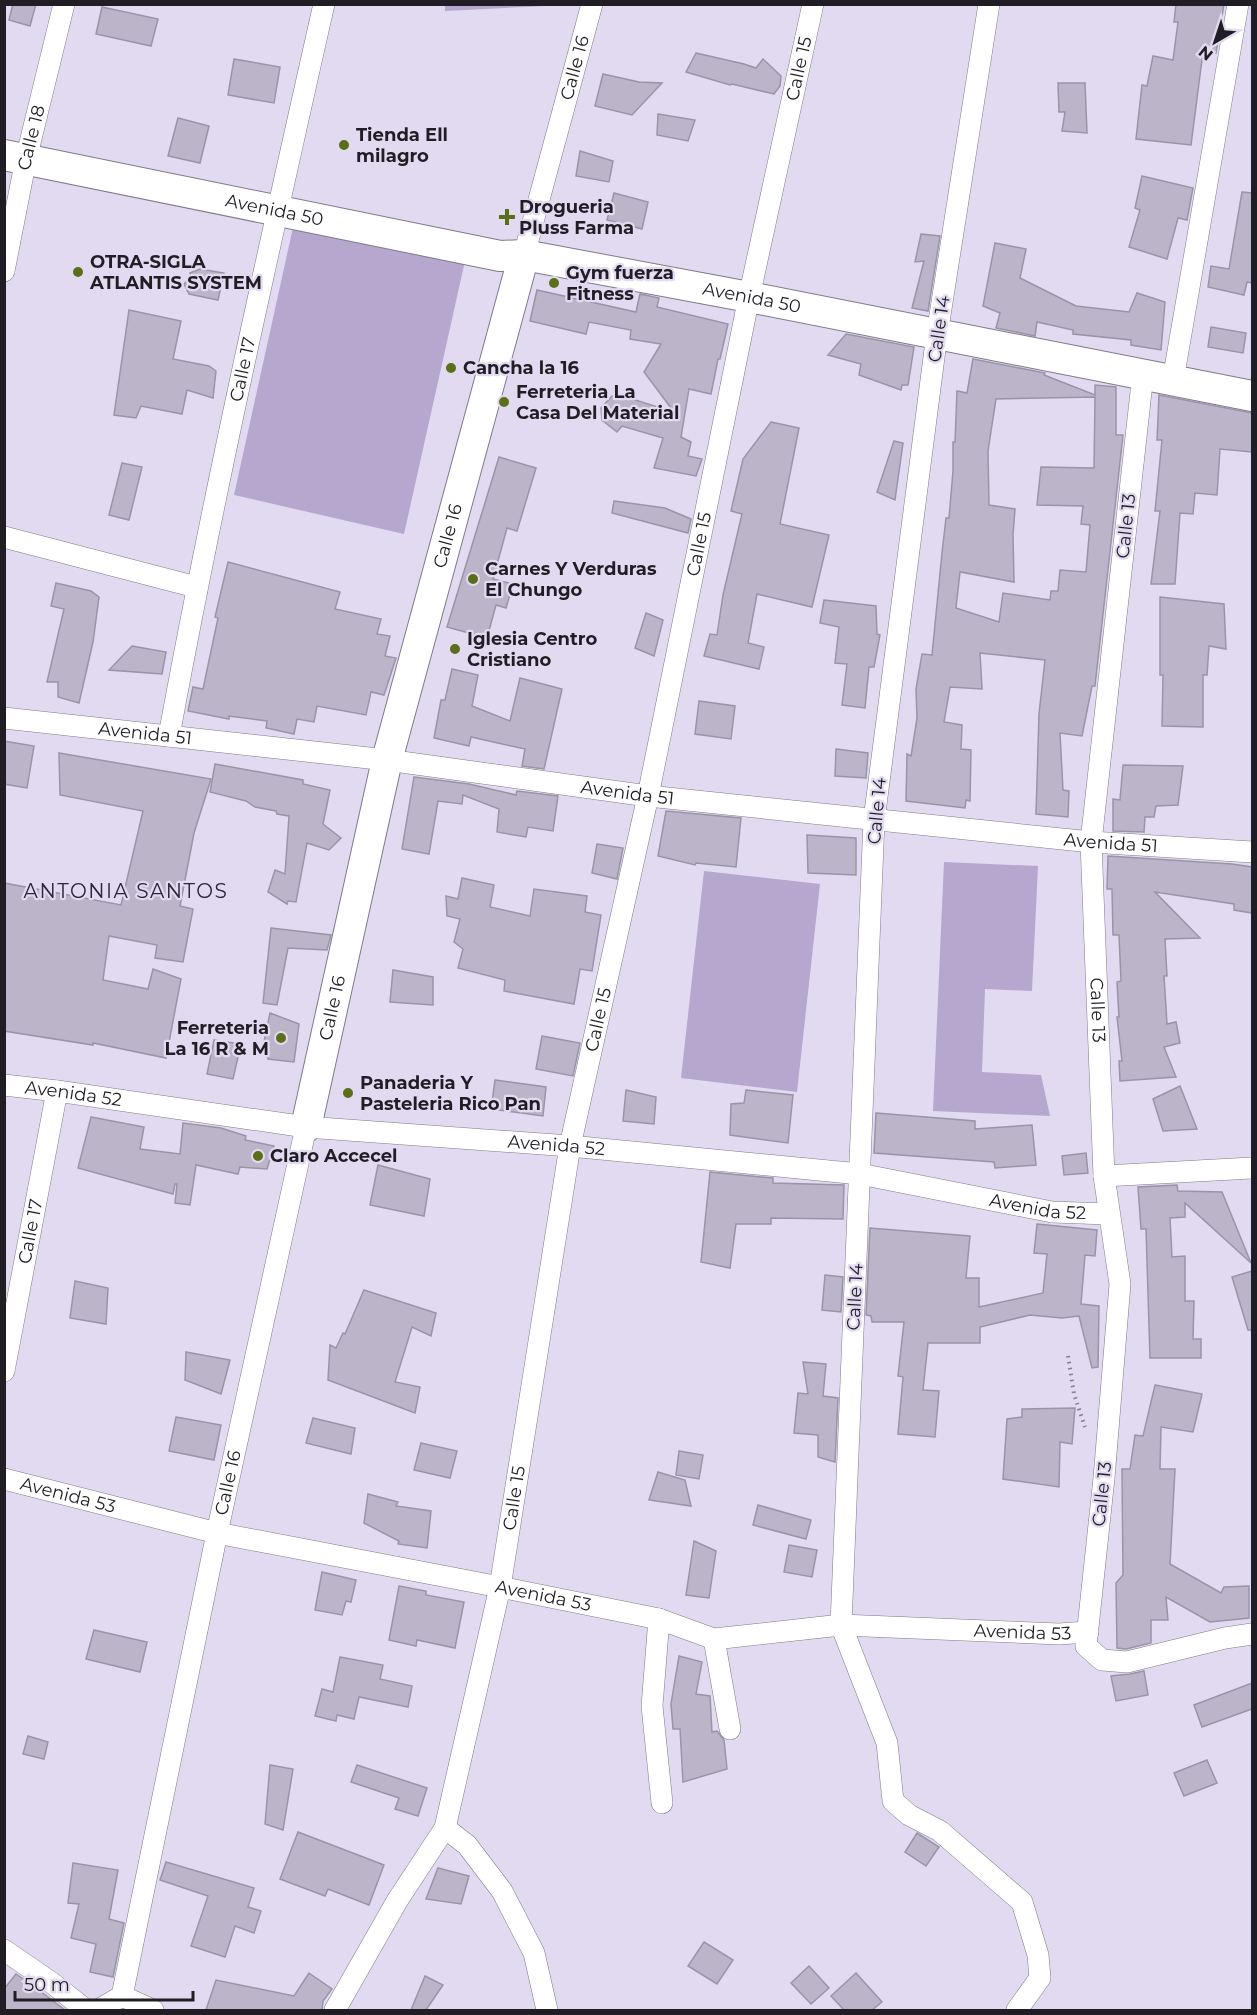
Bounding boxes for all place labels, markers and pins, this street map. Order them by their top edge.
place label: Tienda Ell milagro [356,124,448,167]
marker: Tienda Ell milagro [337,138,351,152]
place label: Drogueria Pluss Farma [519,196,634,239]
marker: Drogueria Pluss Farma [500,210,514,224]
place label: OTRA-SIGLA ATLANTIS SYSTEM [89,251,262,294]
place label: Gym fuerza Fitness [566,262,674,305]
marker: OTRA-SIGLA ATLANTIS SYSTEM [71,265,85,279]
marker: Gym fuerza Fitness [547,276,561,290]
place label: Cancha la 16 [463,357,579,379]
marker: Cancha la 16 [444,361,458,375]
place label: Ferreteria La Casa Del Material [516,381,679,424]
marker: Ferreteria La Casa Del Material [497,395,511,409]
place label: Carnes Y Verduras El Chungo [485,558,657,601]
marker: Carnes Y Verduras El Chungo [466,572,480,586]
place label: Iglesia Centro Cristiano [467,628,597,671]
marker: Iglesia Centro Cristiano [448,642,462,656]
place label: Ferreteria La 16 R & M [165,1017,269,1060]
marker: Ferreteria La 16 R & M [274,1031,288,1045]
place label: Panaderia Y Pasteleria Rico Pan [360,1072,541,1115]
marker: Panaderia Y Pasteleria Rico Pan [341,1086,355,1100]
place label: Claro Accecel [270,1145,397,1167]
marker: Claro Accecel [251,1149,265,1163]

